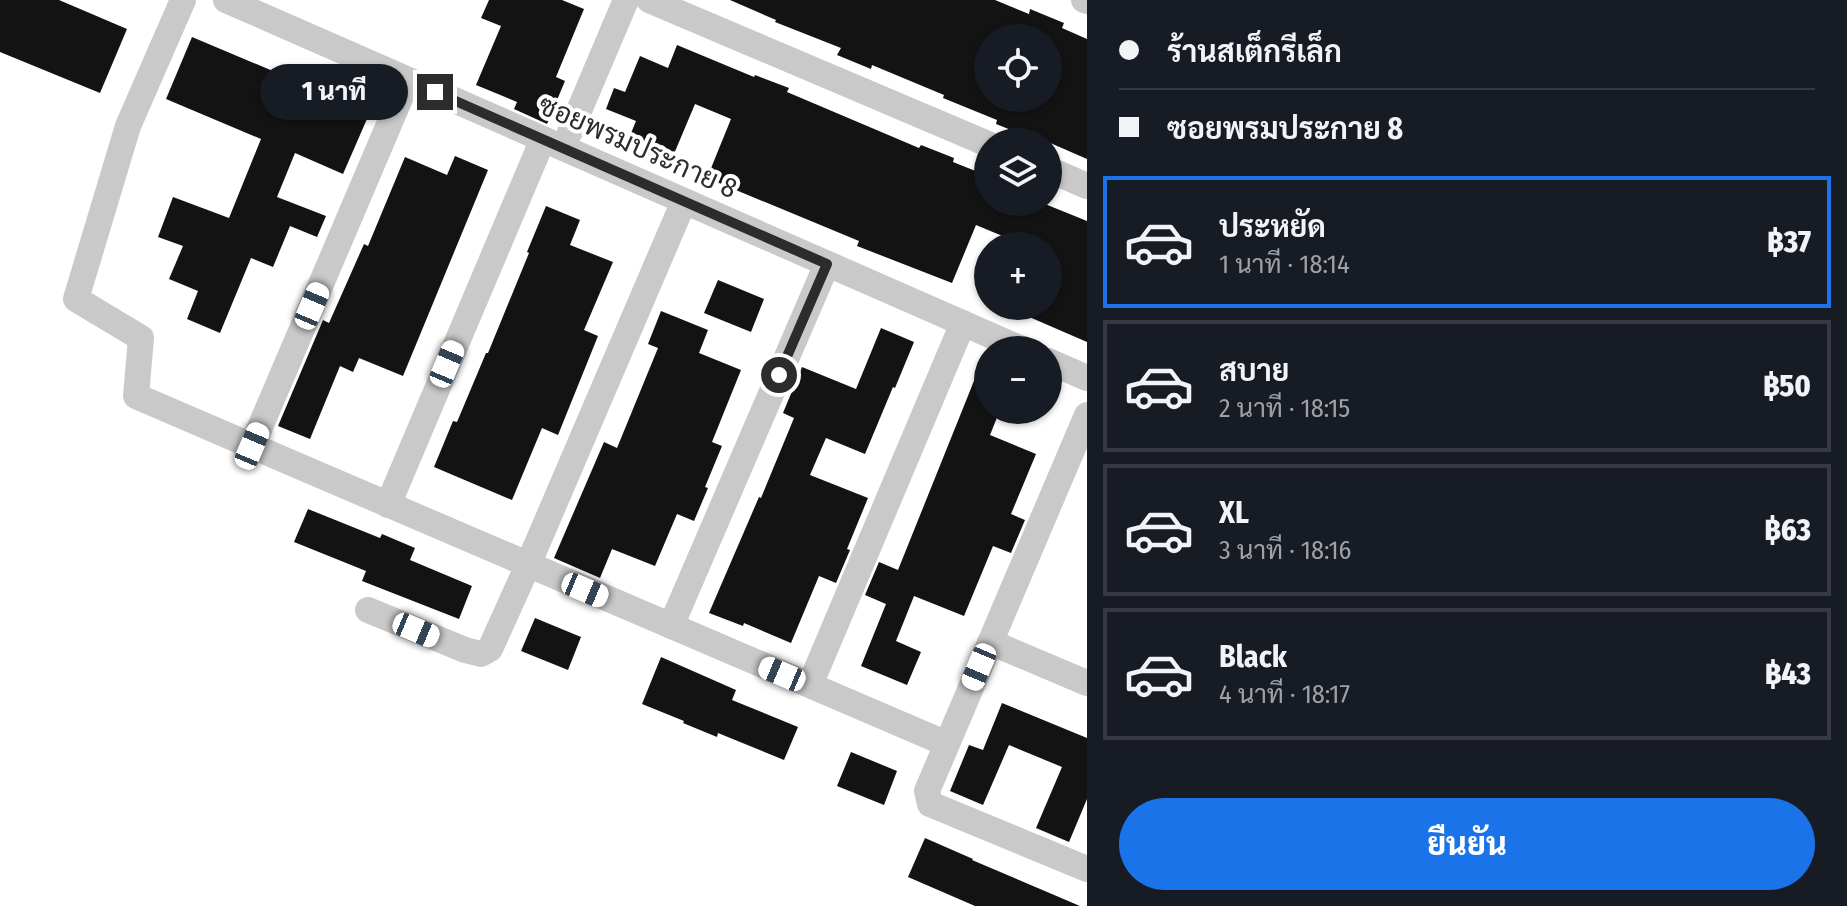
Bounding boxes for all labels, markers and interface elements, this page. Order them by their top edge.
map controls [974,24,1062,424]
button: locate [974,24,1062,112]
text: ร้านสเต็กรีเล็ก [1167,34,1342,70]
callout: 1 นาที [259,64,407,120]
route end [417,74,453,110]
text: 1 นาที [302,76,366,107]
street label: ซอยพรมประกาย 8 [533,88,742,205]
text: ซอยพรมประกาย 8 [1167,111,1403,147]
button: layers [974,128,1062,216]
icon: car [1123,206,1195,278]
text: ประหยัด [1219,209,1326,245]
text: ฿37 [1767,224,1811,260]
button: + [974,232,1062,320]
text: 1 นาที · 18:14 [1219,249,1350,280]
car [292,279,332,333]
button: − [974,336,1062,424]
car [427,337,467,391]
icon: car [1123,350,1195,422]
text: สบาย [1219,353,1289,389]
route start [761,357,797,393]
text: ฿50 [1763,368,1811,404]
text: 2 นาที · 18:15 [1219,393,1350,424]
car [232,419,272,473]
icon: car [1123,494,1195,566]
text: XL [1219,495,1249,531]
text: ฿63 [1764,512,1811,548]
text: 3 นาที · 18:16 [1219,535,1351,566]
car [558,570,612,610]
car [389,610,443,650]
icon: car [1123,638,1195,710]
text: Black [1219,639,1287,675]
car [959,640,999,694]
car [755,654,809,694]
text: ฿43 [1765,656,1811,692]
text: 4 นาที · 18:17 [1219,679,1350,710]
button: ยืนยัน [1119,798,1815,890]

